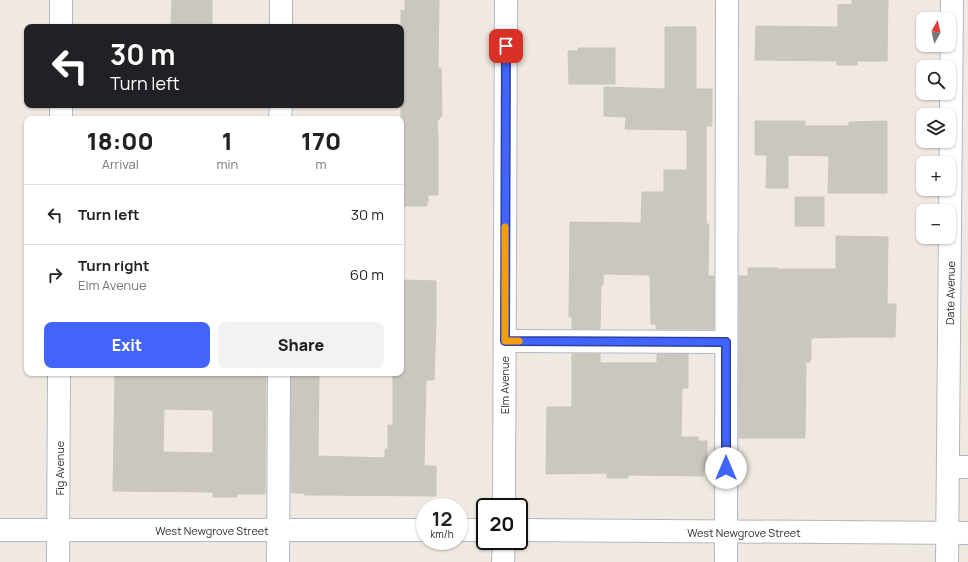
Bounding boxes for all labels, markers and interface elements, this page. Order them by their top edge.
north arrow [916,12,956,52]
map controls [916,12,956,244]
pin [489,29,523,63]
text: 30 m [110,35,175,73]
icon: arrive [495,35,517,57]
icon: left [44,40,96,92]
button: search [916,60,956,100]
text: Turn left [110,71,180,95]
button: layers [916,108,956,148]
text: 18:00 [87,124,154,157]
text: 1 [222,124,233,157]
text: 170 [301,124,341,157]
text: Arrival [102,155,139,173]
text: min [216,155,238,173]
text: m [316,155,327,173]
button: + [916,156,956,196]
icon: left [44,204,66,226]
text: Turn left [78,204,140,225]
text: 30 m [351,204,384,225]
button: − [916,204,956,244]
text: Turn right [78,255,149,276]
street label: Date Avenue [942,260,958,325]
icon: right [44,264,66,286]
text: 60 m [350,264,384,285]
text: Elm Avenue [78,276,147,294]
button: Exit [44,322,210,368]
button: Share [218,322,384,368]
street label: Elm Avenue [497,355,512,414]
street label: Fig Avenue [52,440,67,495]
position arrow [705,447,747,489]
speed limit sign: 20 [476,498,528,550]
text: 12 [432,505,452,532]
street label: West Newgrove Street [155,523,269,538]
street label: West Newgrove Street [687,525,801,540]
text: km/h [430,527,454,541]

